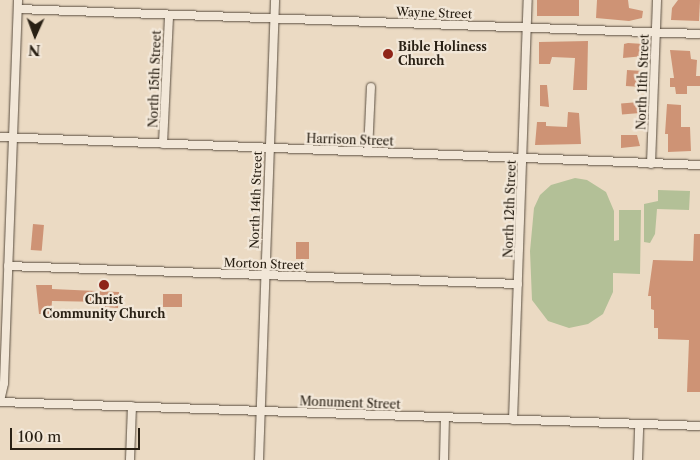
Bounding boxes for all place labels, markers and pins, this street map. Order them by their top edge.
place label: Bible Holiness Church [398,40,487,68]
marker: Bible Holiness Church [382,48,394,60]
marker: Christ Community Church [98,279,110,291]
place label: Christ Community Church [42,293,166,321]

